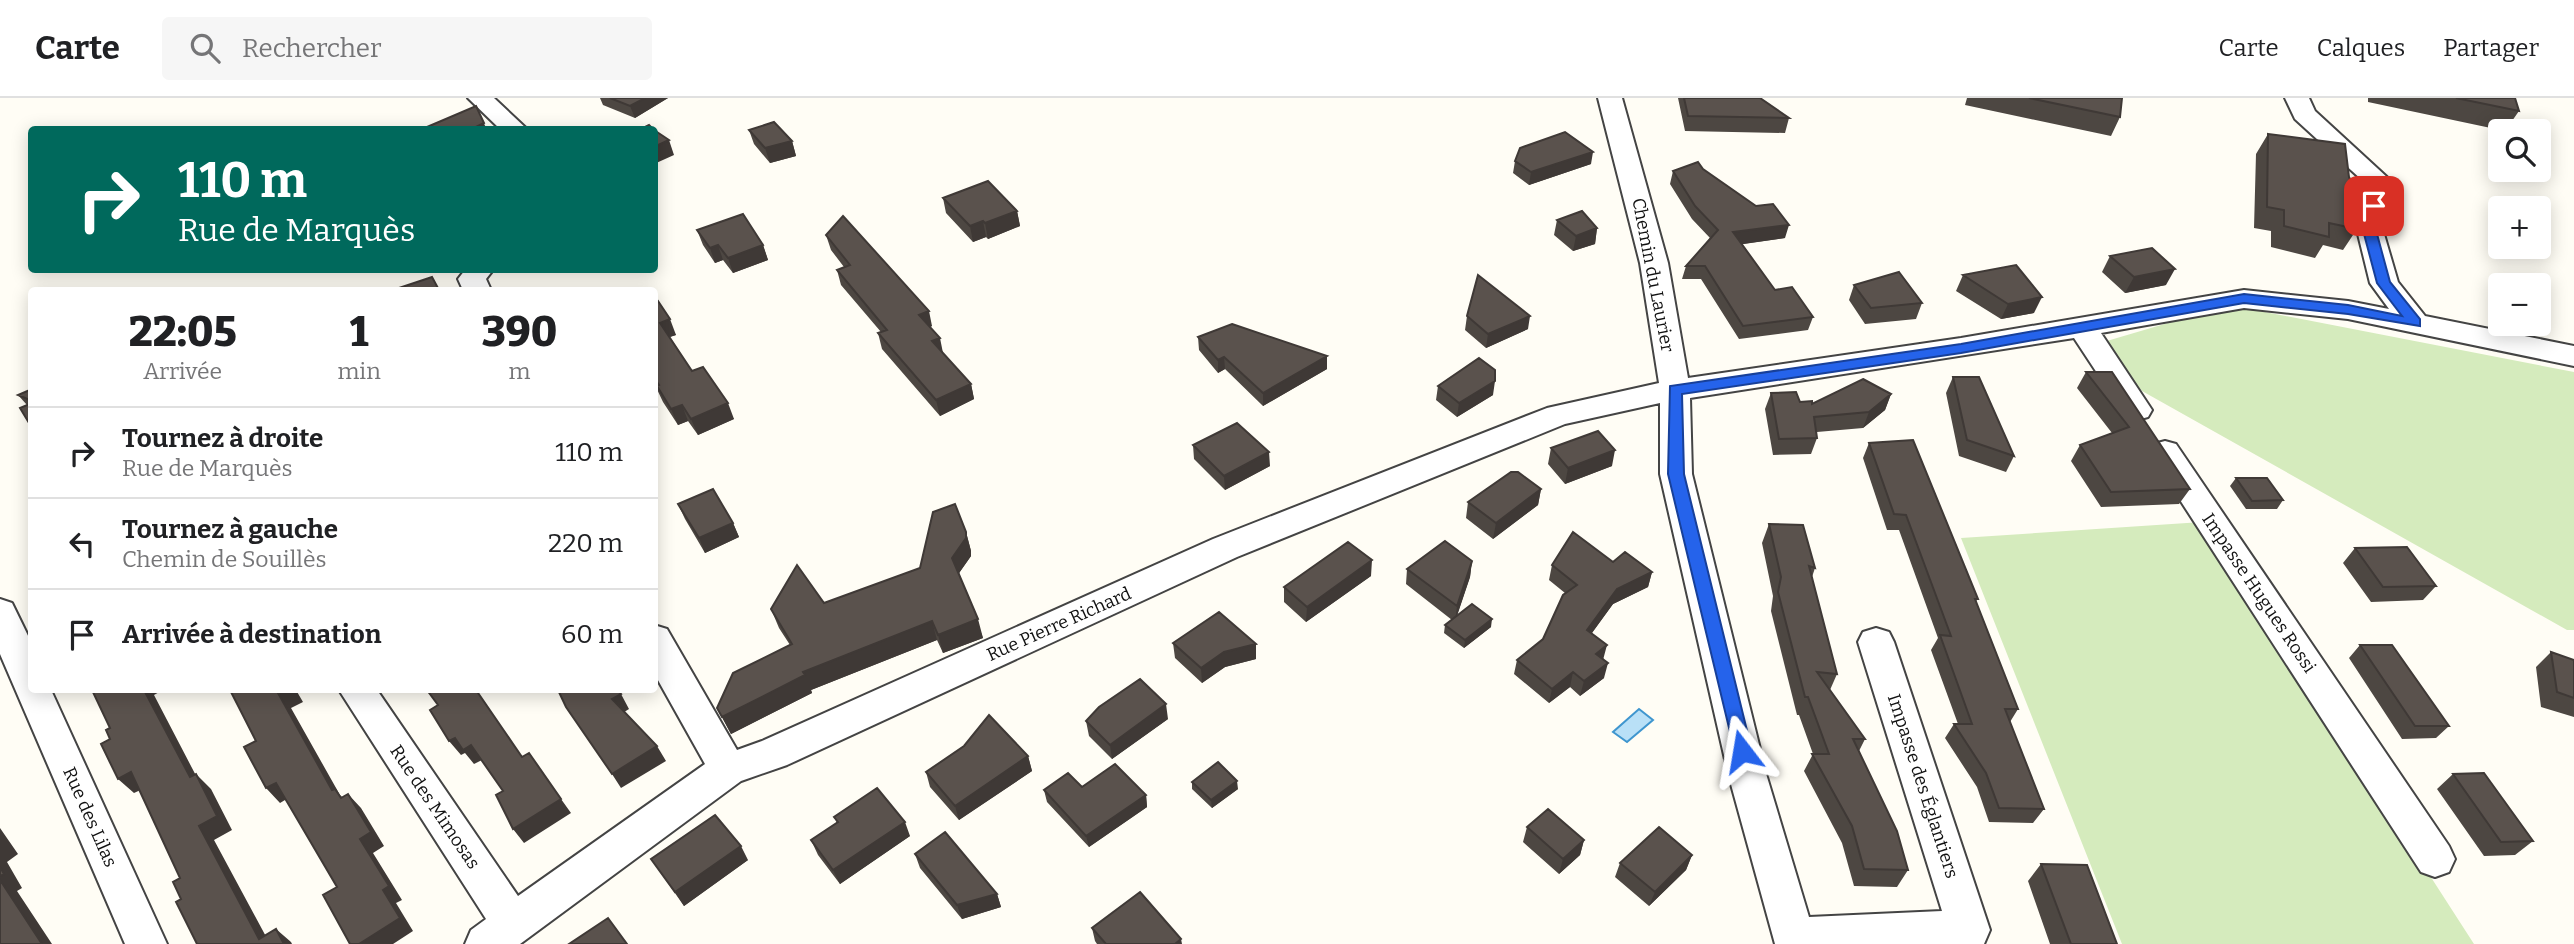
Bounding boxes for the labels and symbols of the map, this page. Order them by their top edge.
pin [2344,176,2404,236]
street label: Chemin du Laurier [1627,196,1679,354]
street label: Impasse Hugues Rossi [2197,509,2321,677]
street label: Rue Pierre Richard [983,582,1135,666]
street label: Impasse des Églantiers [1883,691,1964,881]
position arrow [1705,714,1779,788]
street label: Rue des Mimosas [385,741,485,873]
street label: Rue des Lilas [58,764,122,870]

